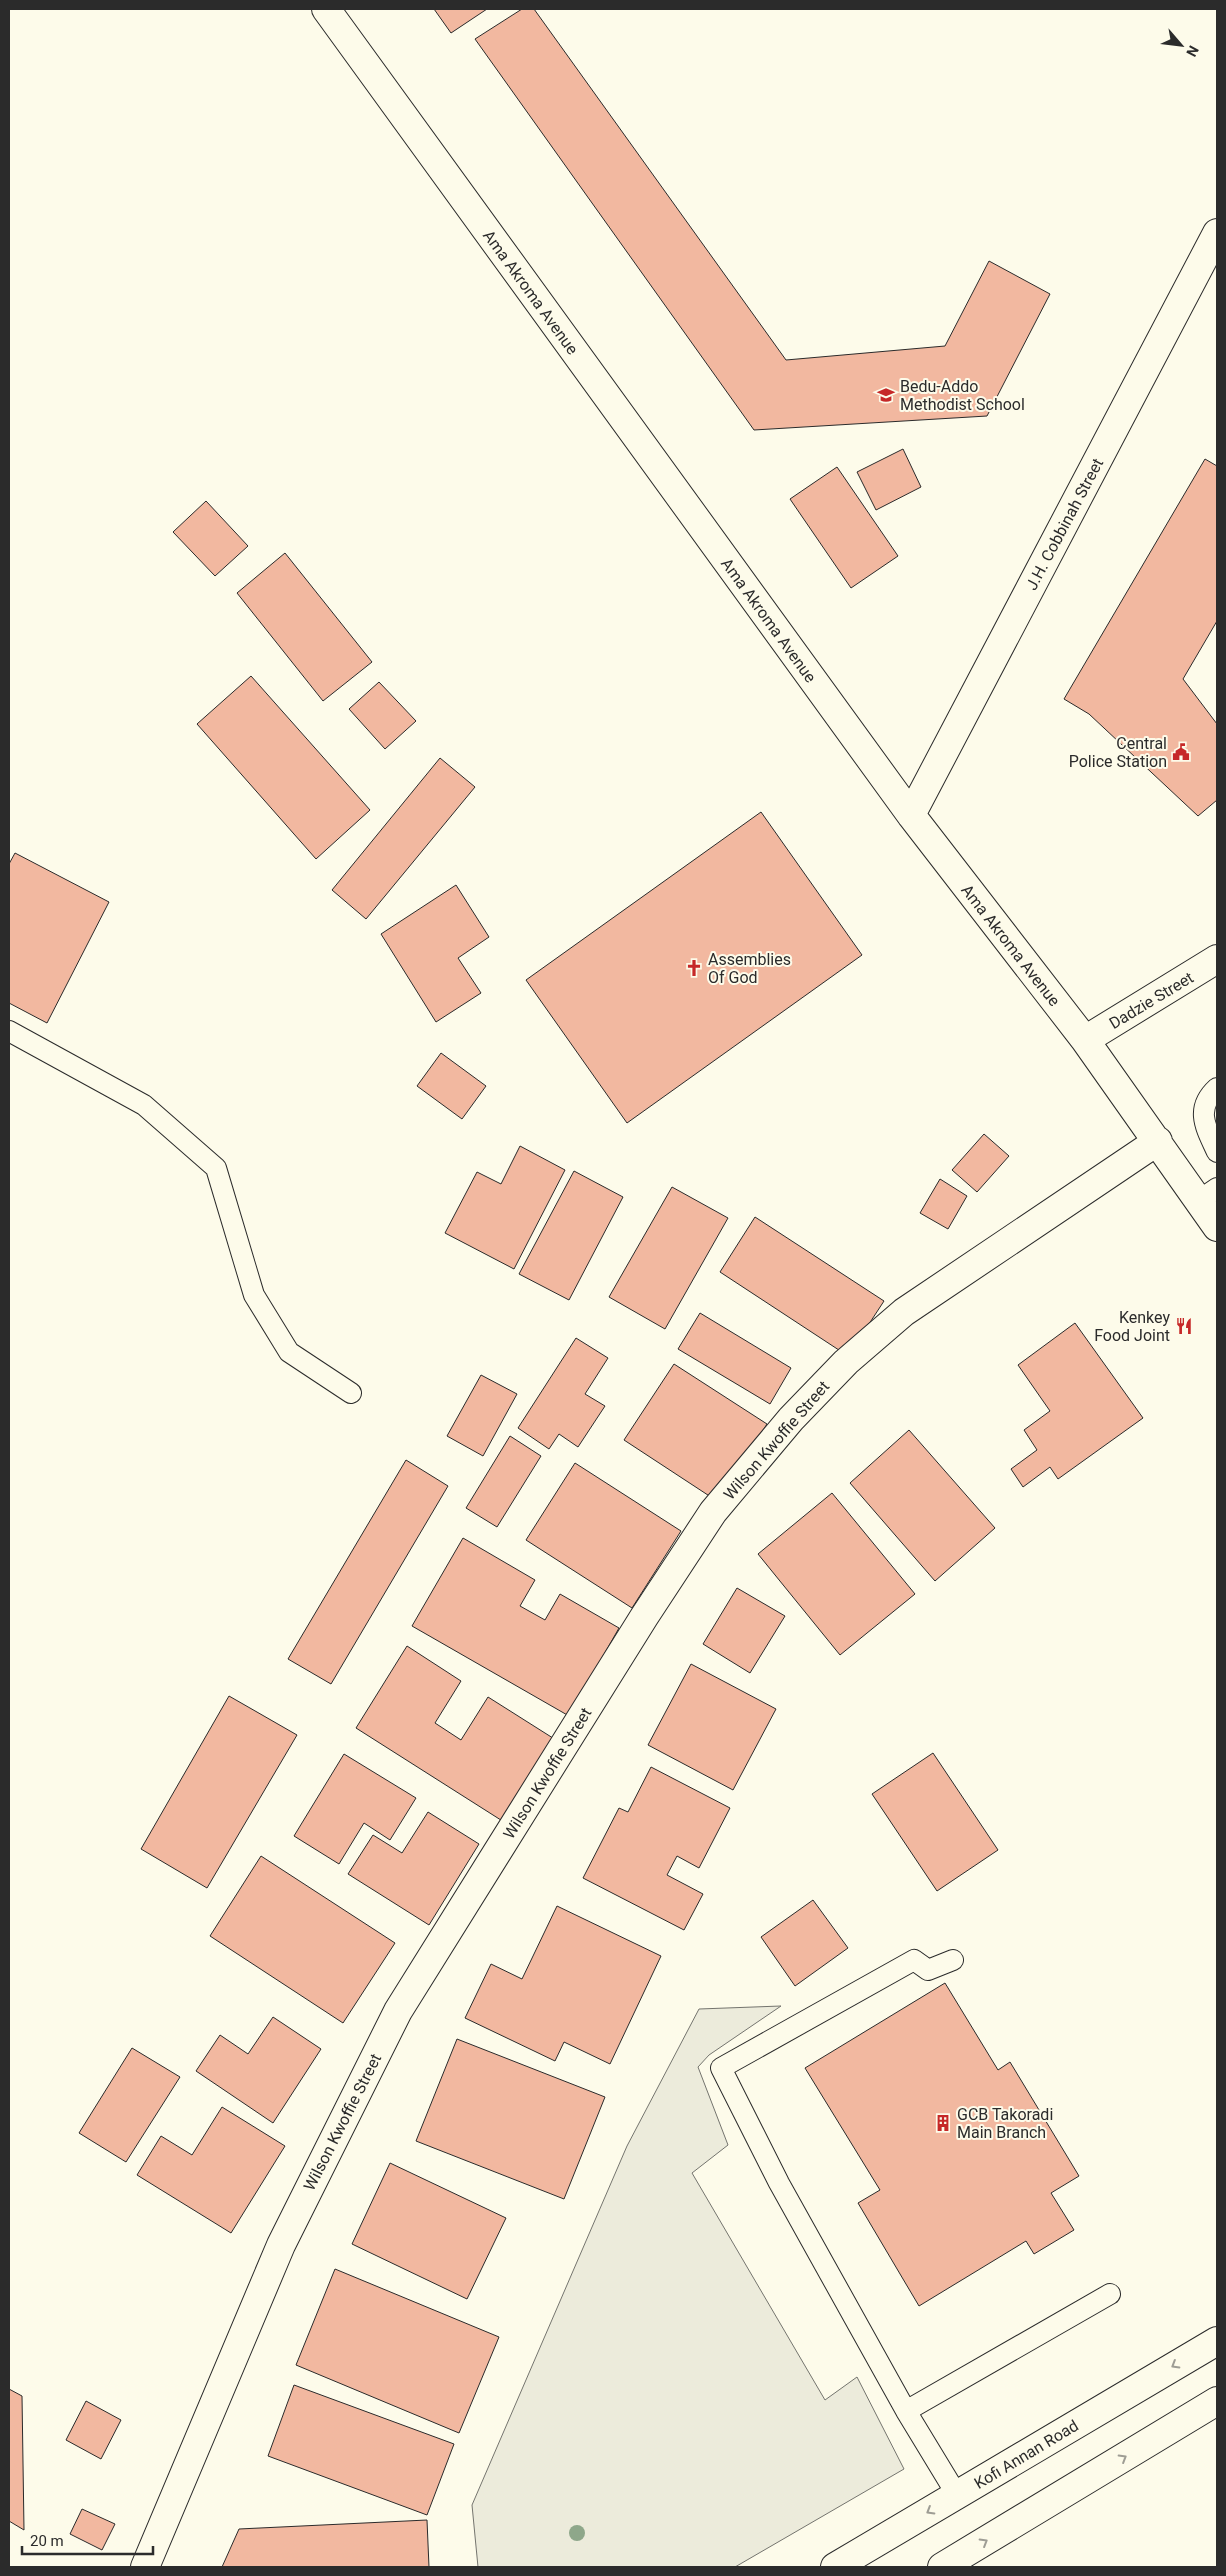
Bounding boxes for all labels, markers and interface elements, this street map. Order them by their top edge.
north arrow [1156,20,1206,70]
text: N [1183,43,1202,59]
street label: Ama Akroma Avenue [479,226,582,358]
place label: Bedu-Addo Methodist School [900,377,1025,414]
school or university icon: Bedu-Addo Methodist School [876,385,896,405]
street label: J.H. Cobbinah Street [1022,455,1107,593]
street label: Ama Akroma Avenue [717,554,820,686]
place label: Central Police Station [1069,734,1167,771]
public building icon: Central Police Station [1171,742,1191,762]
street label: Ama Akroma Avenue [957,881,1064,1010]
place label: Assemblies Of God [708,950,791,987]
church icon: Assemblies Of God [684,958,704,978]
street label: Dadzie Street [1106,968,1197,1033]
place label: Kenkey Food Joint [1094,1308,1170,1345]
restaurant icon: Kenkey Food Joint [1174,1316,1194,1336]
street label: Wilson Kwoffie Street [720,1377,833,1504]
street label: Wilson Kwoffie Street [499,1704,596,1842]
street label: Wilson Kwoffie Street [300,2051,385,2194]
place label: GCB Takoradi Main Branch [957,2105,1053,2142]
building icon: GCB Takoradi Main Branch [933,2113,953,2133]
one-way arrow [1172,2359,1181,2369]
street label: Kofi Annan Road [971,2416,1082,2493]
one-way arrow [1117,2455,1126,2464]
one-way arrow [927,2504,936,2514]
scale bar [22,2524,154,2556]
text: 20 m [30,2532,64,2550]
one-way arrow [978,2539,987,2549]

